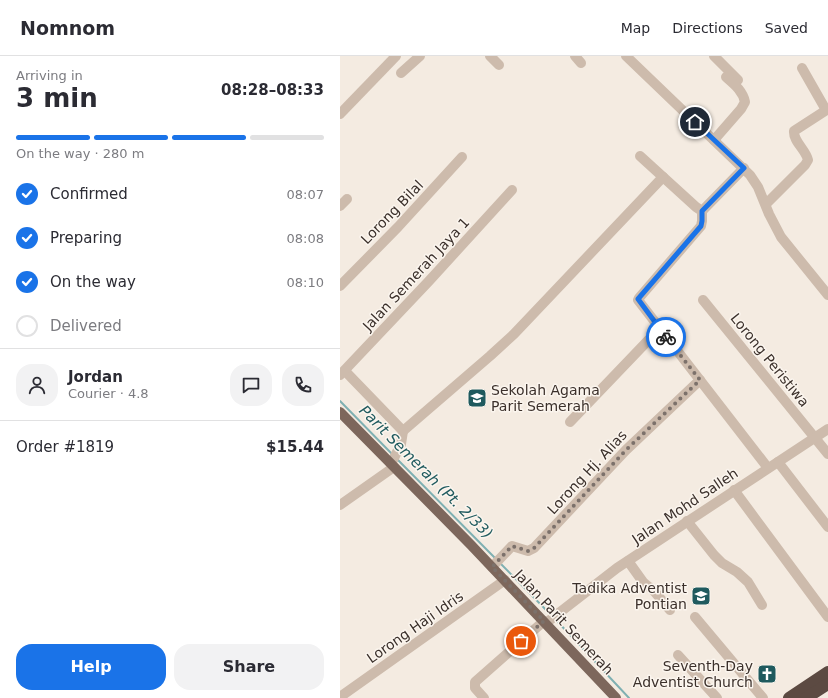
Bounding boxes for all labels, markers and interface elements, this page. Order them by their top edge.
text: Nomnom [20,17,115,39]
text: Map [621,20,650,36]
text: Directions [672,20,743,36]
text: Saved [765,20,808,36]
text: Arriving in [16,68,83,83]
text: 08:28–08:33 [221,81,324,99]
text: 3 min [16,83,98,113]
pin [678,105,712,139]
icon: home [684,111,706,133]
text: On the way · 280 m [16,146,144,161]
street label: Lorong Bilal [358,177,426,247]
icon: check [16,183,38,205]
text: Confirmed [50,185,128,203]
text: 08:07 [287,187,324,202]
street label: Jalan Semerah Jaya 1 [359,214,473,335]
icon: check [16,227,38,249]
text: Preparing [50,229,122,247]
text: 08:08 [287,231,324,246]
icon: check [16,271,38,293]
text: On the way [50,273,136,291]
text: 08:10 [287,275,324,290]
street label: Lorong Peristiwa [728,310,812,410]
text: Delivered [50,317,122,335]
courier [646,317,686,357]
icon: bike [655,326,677,348]
button: person [16,364,58,406]
button: chat [230,364,272,406]
button: phone [282,364,324,406]
text: Jordan [68,368,123,386]
place label: Sekolah Agama Parit Semerah [491,382,600,414]
text: Courier · 4.8 [68,386,149,401]
school or university icon: Sekolah Agama Parit Semerah [466,387,488,409]
water label: Parit Semerah (Pt. 2/33) [356,402,496,542]
street label: Lorong Hj. Alias [544,427,630,517]
text: Order #1819 [16,438,114,456]
text: $15.44 [266,438,324,456]
street label: Jalan Mohd Salleh [628,465,741,548]
street label: Jalan Parit Semerah [511,566,617,678]
place label: Tadika Adventist Pontian [571,580,688,612]
school or university icon: Tadika Adventist Pontian [690,585,712,607]
street label: Lorong Haji Idris [364,588,466,666]
pin [504,624,538,658]
icon: bag [510,630,532,652]
button: Help [16,644,166,690]
button: Share [174,644,324,690]
place label: Seventh-Day Adventist Church [633,658,753,690]
church icon: Seventh-Day Adventist Church [756,663,778,685]

